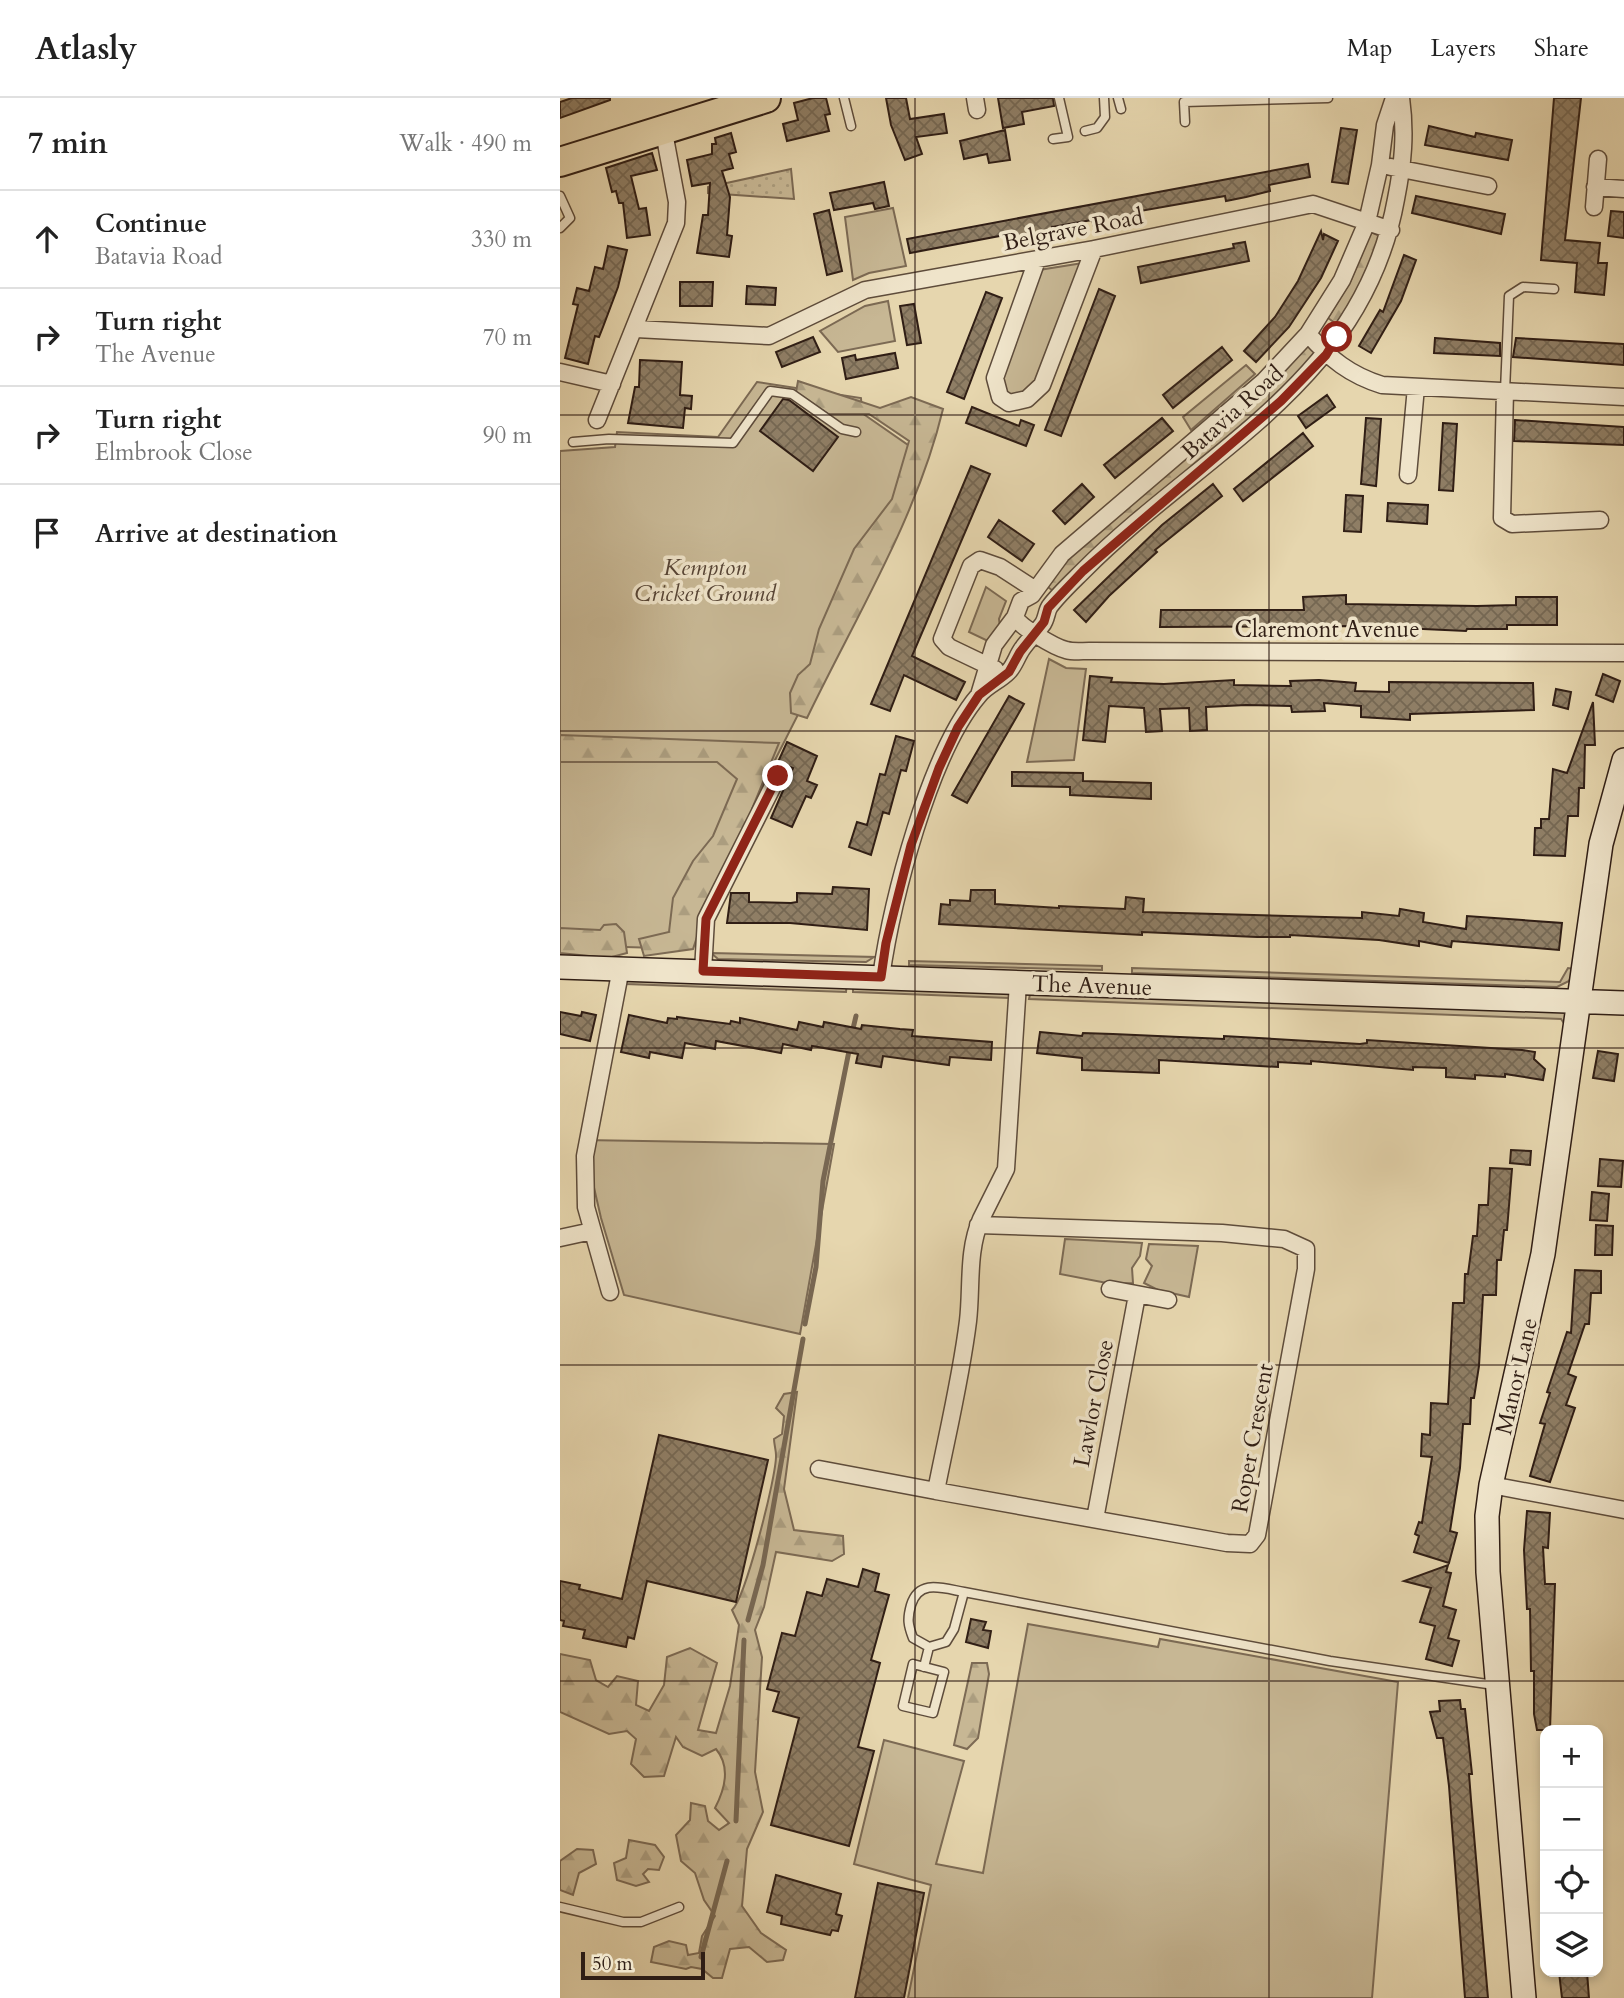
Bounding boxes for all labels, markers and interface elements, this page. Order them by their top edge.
text: Atlasly [35,26,137,71]
text: Map [1347,32,1393,65]
text: Layers [1431,32,1496,65]
text: Share [1534,32,1589,65]
text: 7 min [28,123,108,164]
text: Walk · 490 m [399,128,532,159]
street label: Belgrave Road [1000,201,1146,258]
text: Continue [95,206,207,241]
icon: ahead [28,220,66,258]
text: 330 m [471,224,532,255]
text: Batavia Road [95,241,223,272]
text: Turn right [95,304,222,339]
icon: right [28,318,66,356]
route start [1321,321,1352,352]
text: 70 m [483,322,532,353]
text: The Avenue [95,339,216,370]
street label: Batavia Road [1175,358,1291,467]
text: Turn right [95,402,222,437]
icon: right [28,416,66,454]
text: 90 m [483,420,532,451]
text: Elmbrook Close [95,437,253,468]
icon: arrive [28,514,66,552]
text: Arrive at destination [95,516,338,551]
park label: Kempton Cricket Ground [634,552,777,609]
street label: Claremont Avenue [1234,614,1420,645]
route end [762,760,793,791]
street label: The Avenue [1031,968,1153,1003]
street label: Manor Lane [1488,1315,1545,1438]
street label: Lawlor Close [1066,1337,1121,1469]
street label: Roper Crescent [1224,1361,1281,1515]
map controls [1540,1725,1603,1977]
button: + [1540,1725,1603,1788]
button: − [1540,1788,1603,1851]
button: locate [1540,1851,1603,1914]
button: layers [1540,1914,1603,1977]
scale bar [581,1949,705,1981]
text: 50 m [592,1951,633,1977]

